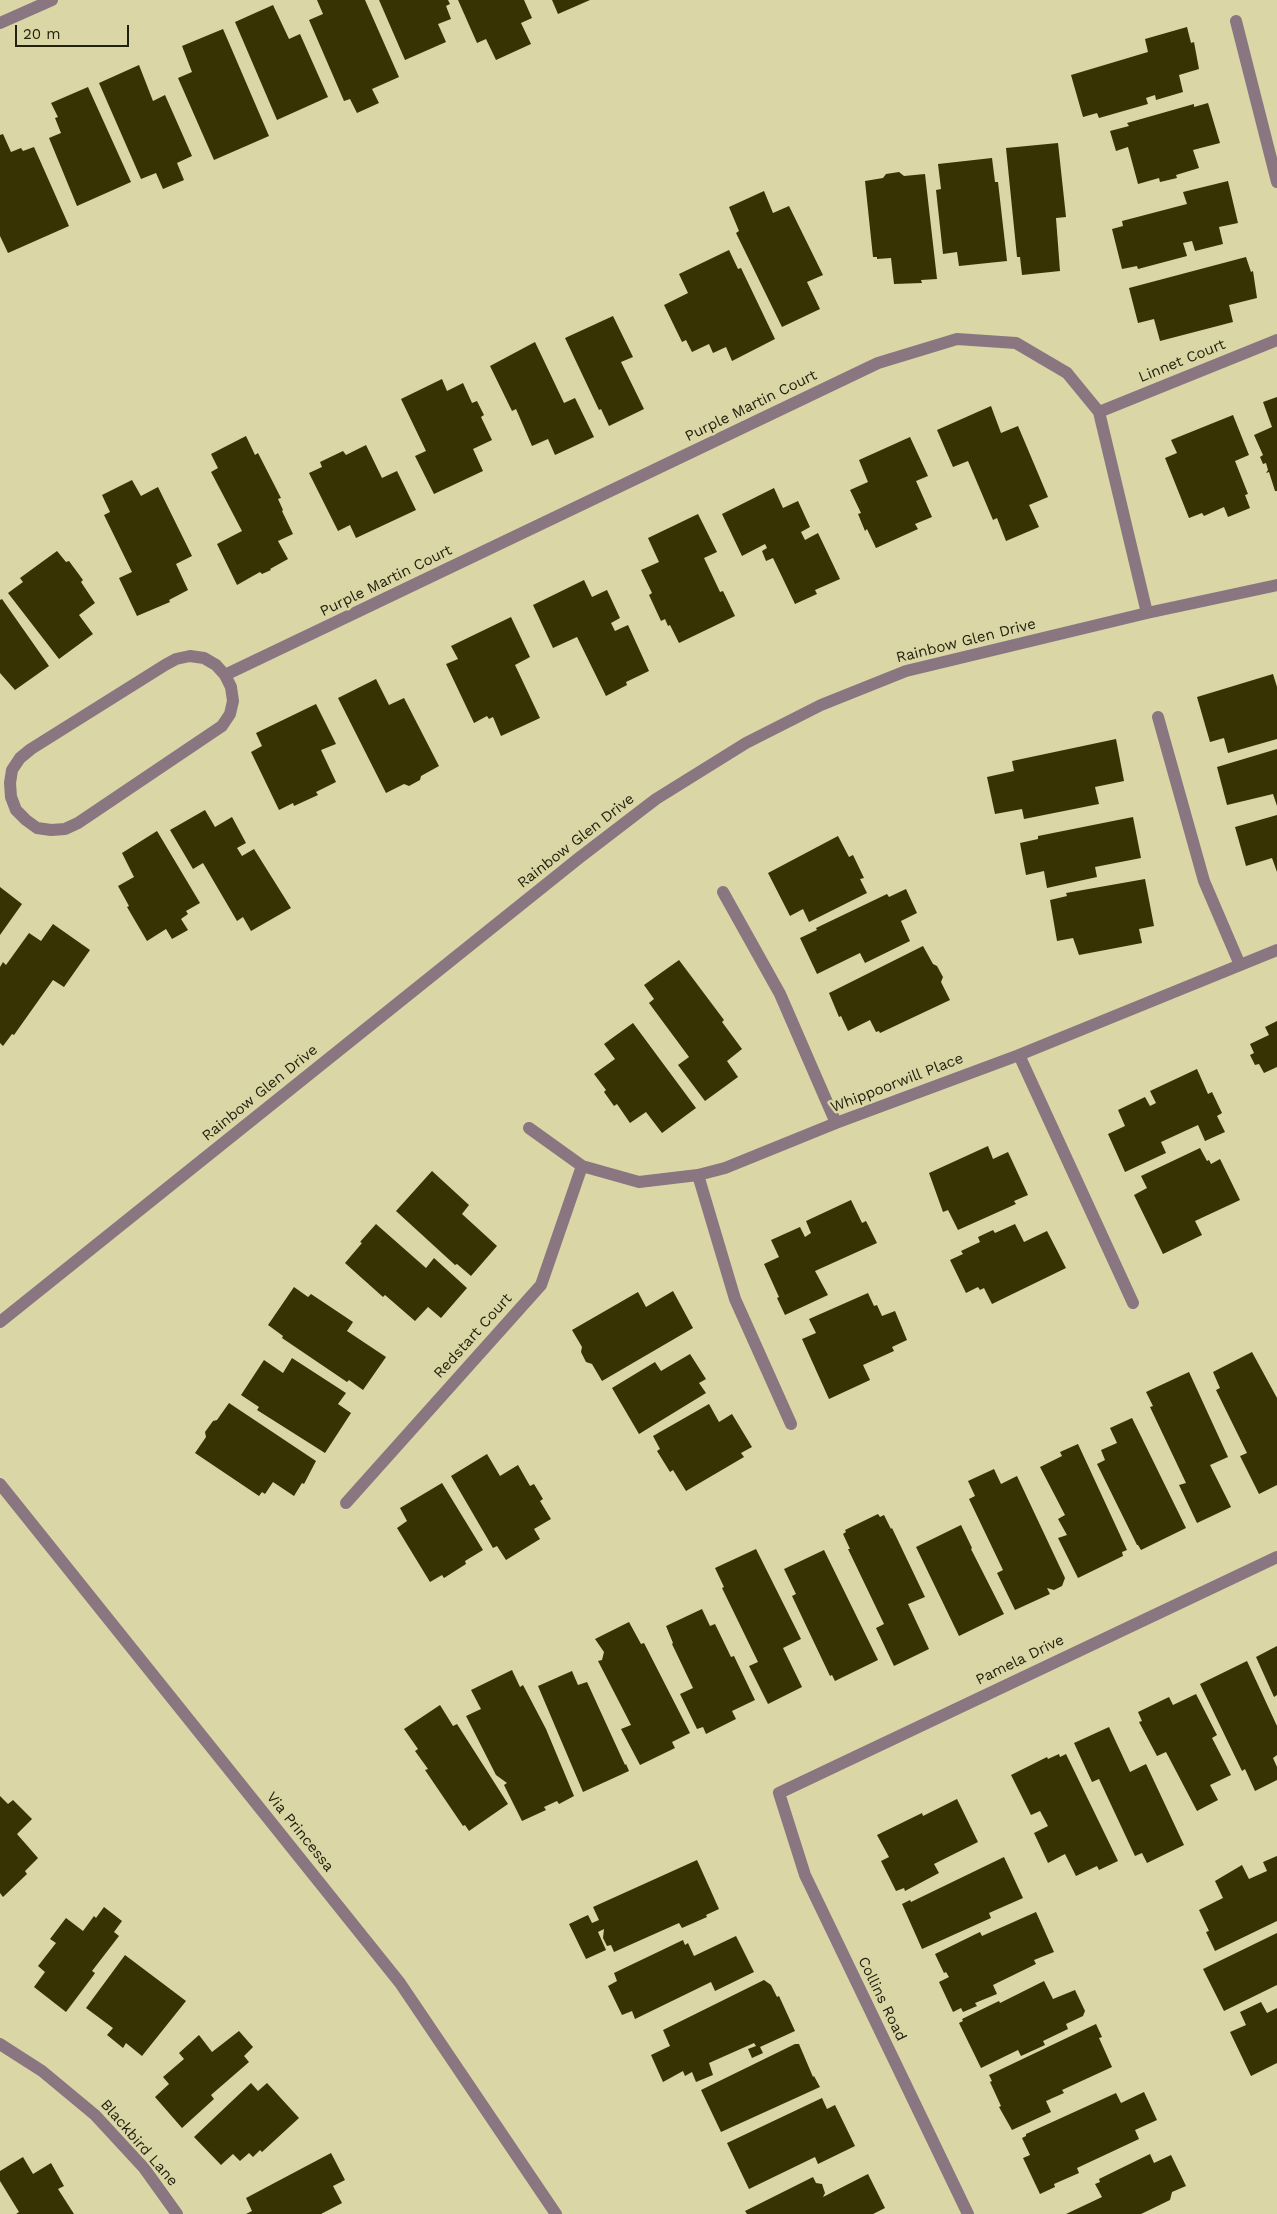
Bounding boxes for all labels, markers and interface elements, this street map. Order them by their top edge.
scale bar [18,15,131,47]
text: 20 m [23,25,61,43]
street label: Linnet Court [1136,335,1228,387]
street label: Purple Martin Court [682,366,820,446]
street label: Purple Martin Court [317,541,455,621]
street label: Rainbow Glen Drive [894,615,1038,667]
street label: Rainbow Glen Drive [514,790,638,892]
street label: Rainbow Glen Drive [199,1041,321,1145]
street label: Whippoorwill Place [828,1049,966,1117]
street label: Redstart Court [430,1290,516,1382]
street label: Pamela Drive [973,1631,1067,1689]
street label: Via Princessa [262,1789,338,1875]
street label: Collins Road [854,1954,910,2044]
street label: Blackbird Lane [96,2096,182,2190]

